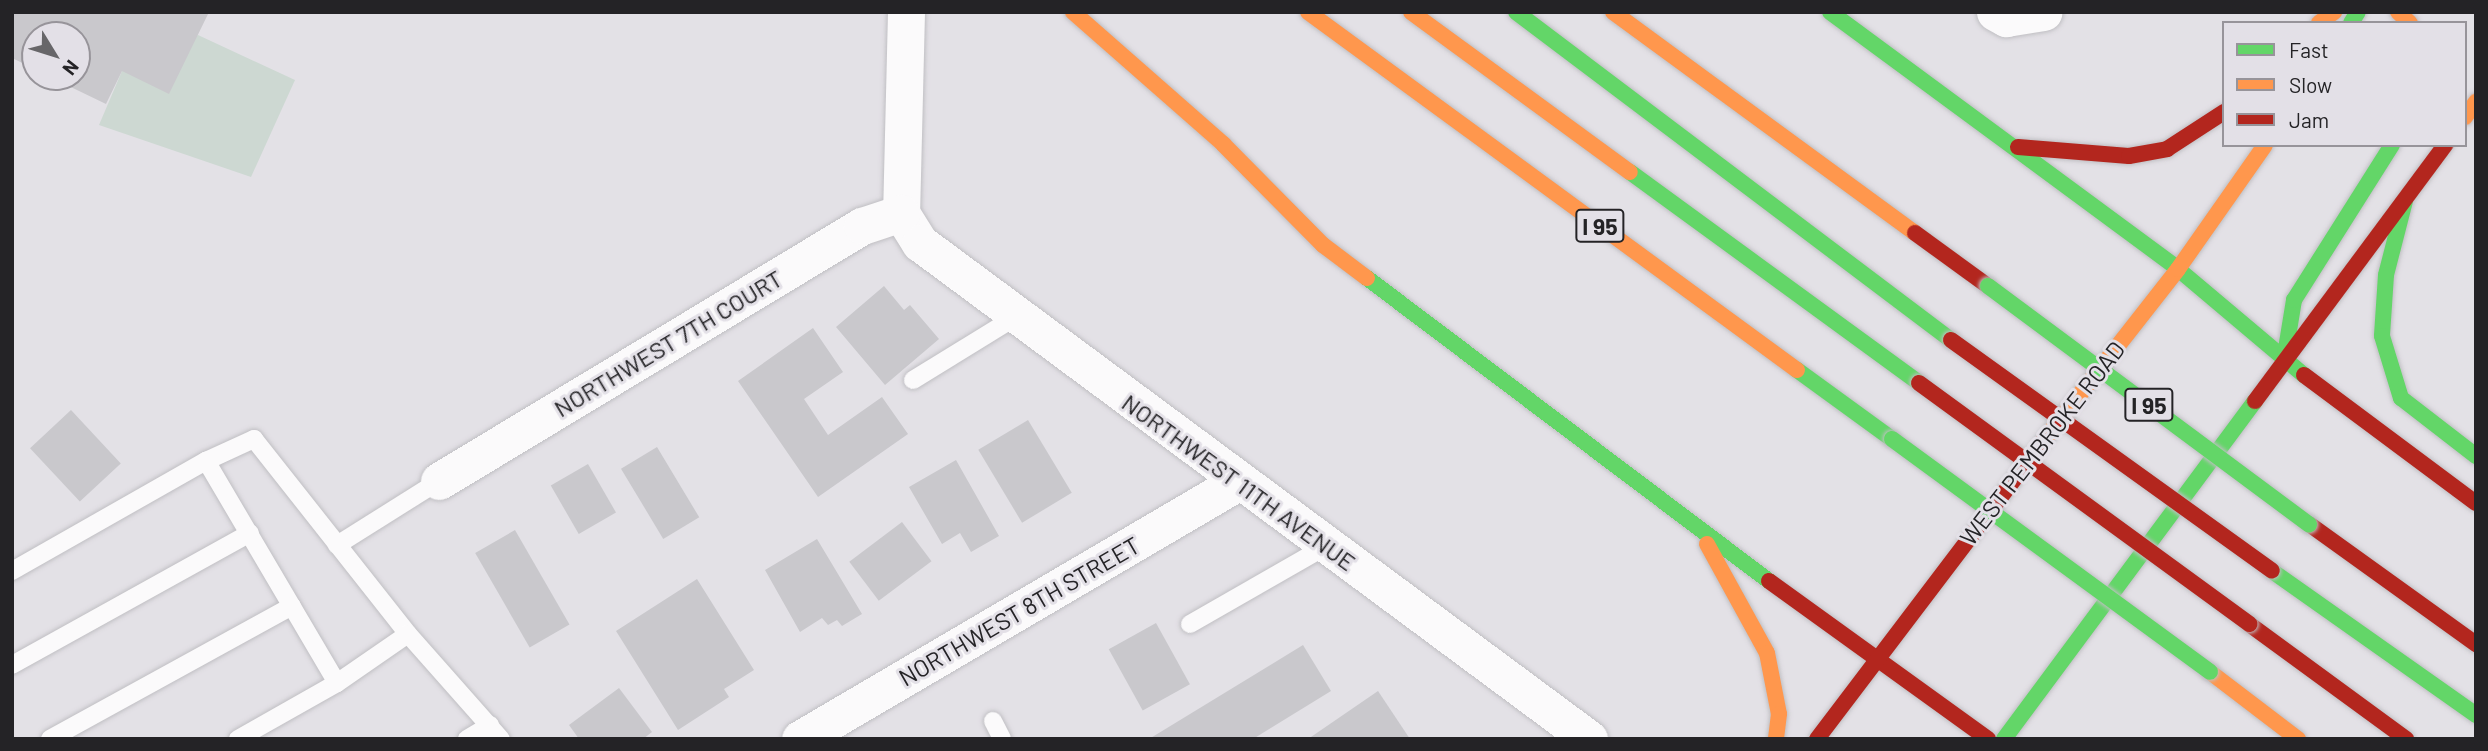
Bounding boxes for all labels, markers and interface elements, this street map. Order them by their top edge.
north arrow [21,21,91,91]
legend [2222,21,2467,147]
text: Fast [2289,37,2329,62]
text: N [58,56,84,80]
text: Slow [2289,72,2332,97]
text: Jam [2289,107,2329,132]
road number: I 95 [1574,206,1626,246]
street label: NORTHWEST 7TH COURT [549,263,787,423]
street label: WEST PEMBROKE ROAD [1953,335,2131,551]
road number: I 95 [2123,386,2175,424]
street label: NORTHWEST 11TH AVENUE [1117,388,1361,576]
street label: NORTHWEST 8TH STREET [893,530,1145,692]

